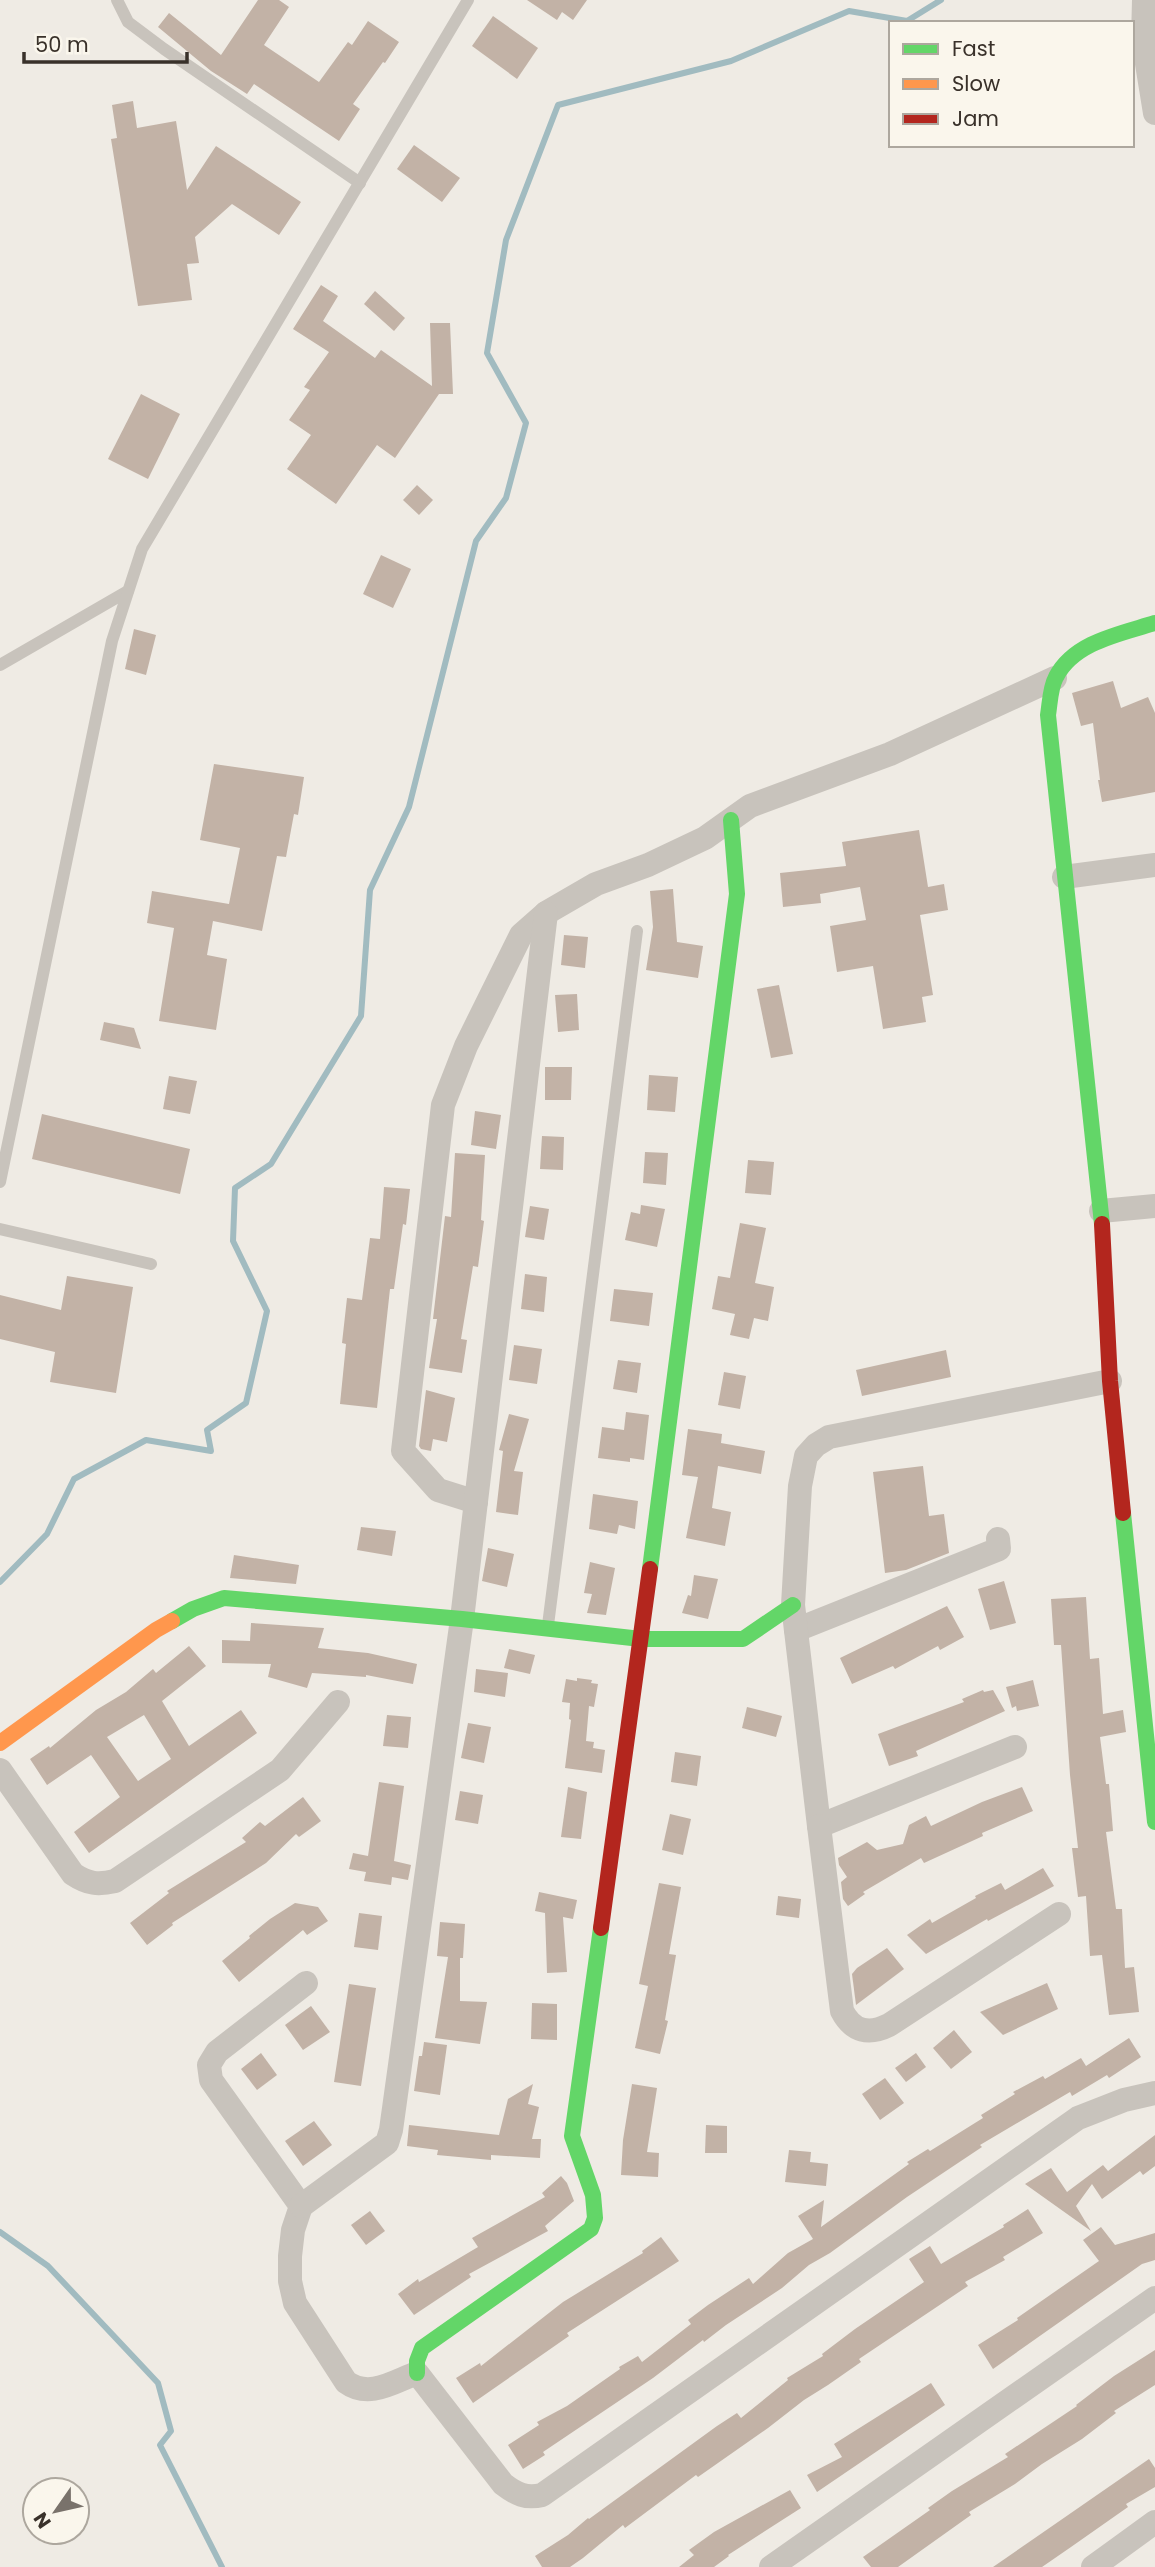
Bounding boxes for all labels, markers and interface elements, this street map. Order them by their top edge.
scale bar [24,21,187,65]
legend [889,21,1134,147]
text: 50 m [35,30,89,59]
text: Fast [952,34,995,63]
text: Slow [952,69,1000,98]
text: Jam [952,104,999,133]
north arrow [21,2476,91,2546]
text: N [27,2507,58,2534]

